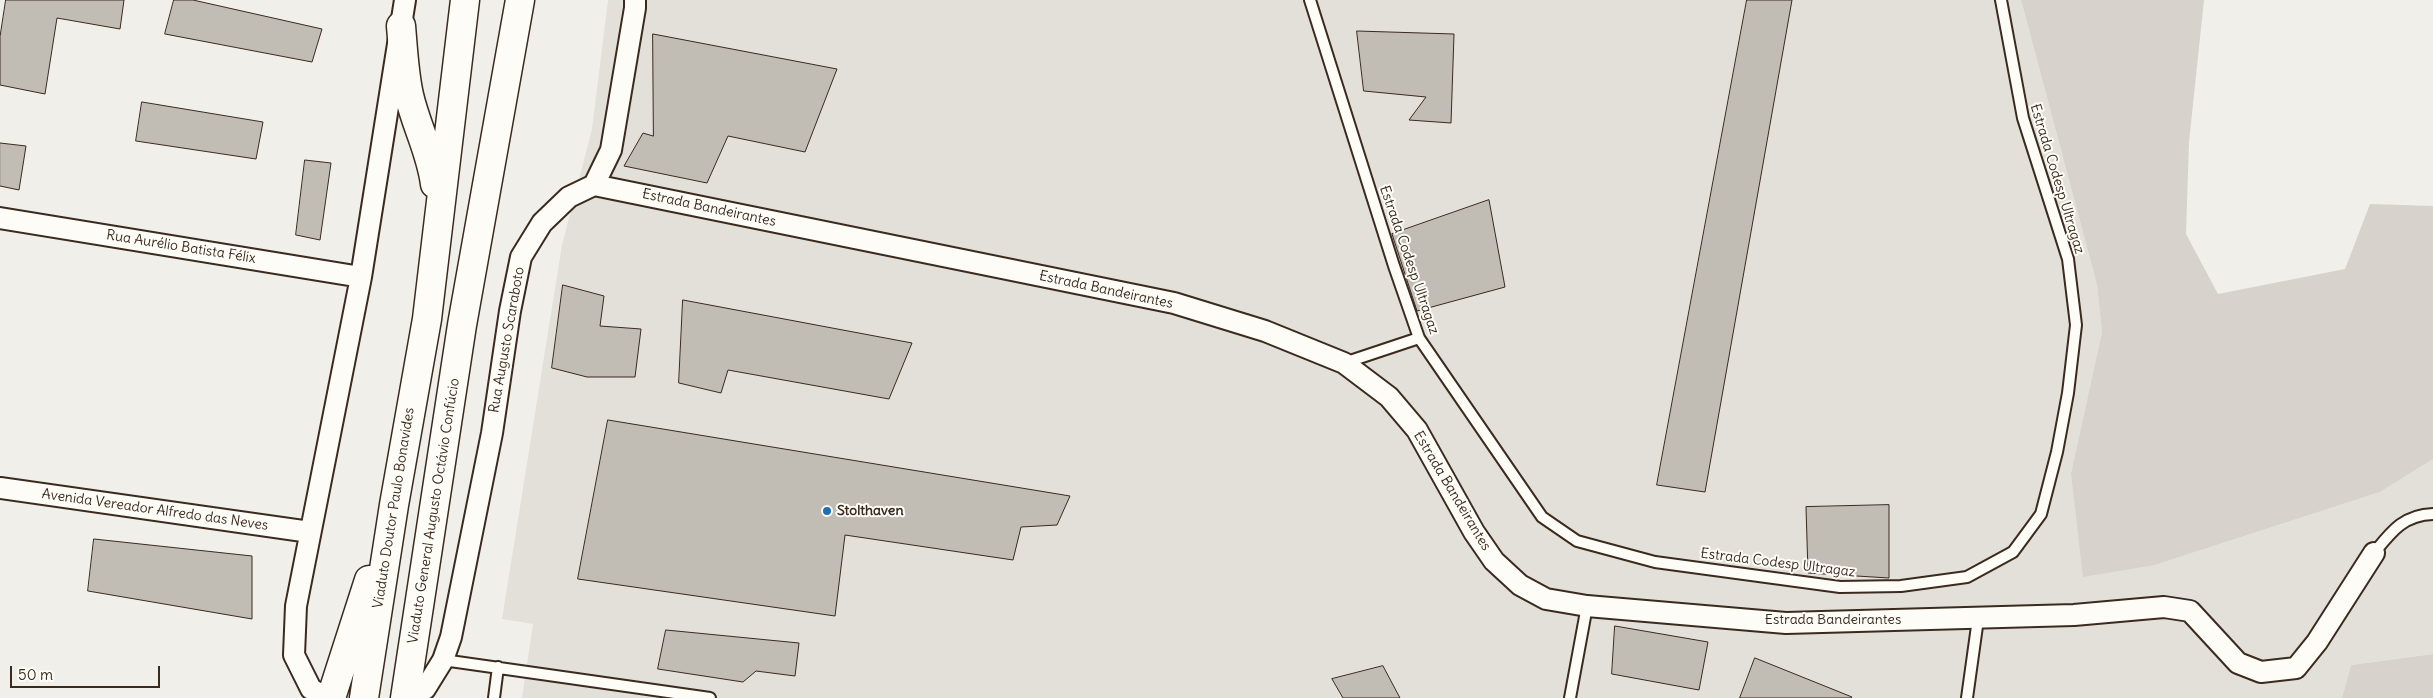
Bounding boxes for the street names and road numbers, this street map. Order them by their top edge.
street label: Estrada Codesp Ultragaz [2026,102,2088,256]
street label: Estrada Codesp Ultragaz [1376,184,1442,336]
street label: Estrada Bandeirantes [640,186,778,230]
street label: Rua Aurélio Batista Félix [105,227,257,267]
street label: Rua Augusto Scaraboto [486,266,528,414]
street label: Estrada Bandeirantes [1037,268,1175,312]
street label: Viaduto General Augusto Octávio Confúcio [405,377,463,645]
street label: Viaduto Doutor Paulo Bonavides [370,406,418,610]
street label: Estrada Bandeirantes [1410,428,1494,554]
street label: Avenida Vereador Alfredo das Neves [41,486,269,534]
street label: Estrada Codesp Ultragaz [1700,545,1856,581]
street label: Estrada Bandeirantes [1765,612,1901,628]

